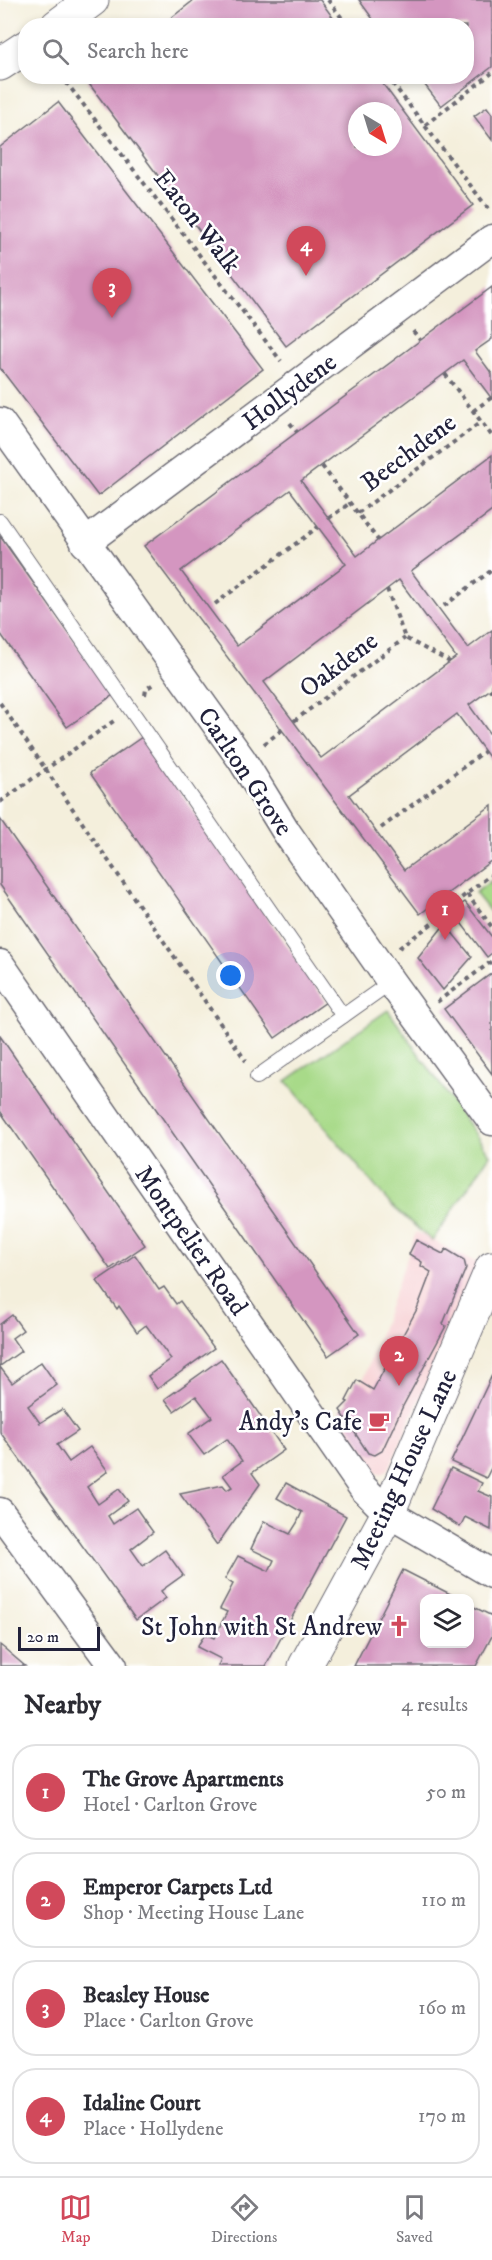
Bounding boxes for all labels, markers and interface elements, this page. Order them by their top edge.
search box [18,18,474,84]
icon: search [39,35,72,68]
text: Search here [87,38,189,65]
north arrow [348,102,402,156]
street label: Eaton Walk [146,163,248,281]
pin: 4 [286,226,326,276]
pin: 3 [92,268,132,318]
street label: Hollydene [236,346,344,438]
street label: Beechdene [355,407,463,500]
street label: Oakdene [293,625,385,705]
street label: Carlton Grove [190,701,300,843]
pin: 1 [426,890,464,940]
your location [216,961,245,990]
street label: Montpelier Road [127,1159,255,1322]
pin: 2 [380,1336,418,1386]
street label: Meeting House Lane [343,1364,465,1575]
place label: Andy’s Cafe [239,1406,362,1439]
cafe icon: Andy’s Cafe [367,1409,391,1433]
map controls [420,1594,474,1648]
button: layers [420,1594,474,1648]
place label: St John with St Andrew [141,1611,382,1644]
church icon: St John with St Andrew [387,1614,411,1638]
scale bar [18,1624,100,1652]
text: 20 m [27,1627,59,1647]
text: Nearby [24,1689,101,1722]
text: 4 results [401,1693,468,1718]
text: The Grove Apartments [83,1766,284,1793]
text: 1 [42,1780,49,1805]
text: 50 m [426,1780,466,1805]
text: Hotel · Carlton Grove [83,1793,257,1818]
text: Emperor Carpets Ltd [83,1874,272,1901]
text: 2 [41,1888,50,1913]
text: 110 m [421,1888,466,1913]
text: Shop · Meeting House Lane [83,1901,304,1926]
text: Beasley House [83,1982,209,2009]
text: 3 [42,1996,49,2021]
text: 160 m [418,1996,466,2021]
text: Place · Carlton Grove [83,2009,253,2034]
text: Idaline Court [83,2090,201,2117]
text: 4 [40,2104,51,2129]
text: 170 m [418,2104,466,2129]
text: Place · Hollydene [83,2117,224,2142]
tab: Map [59,2191,92,2247]
tab: Directions [211,2191,277,2247]
tab: Saved [396,2191,433,2247]

